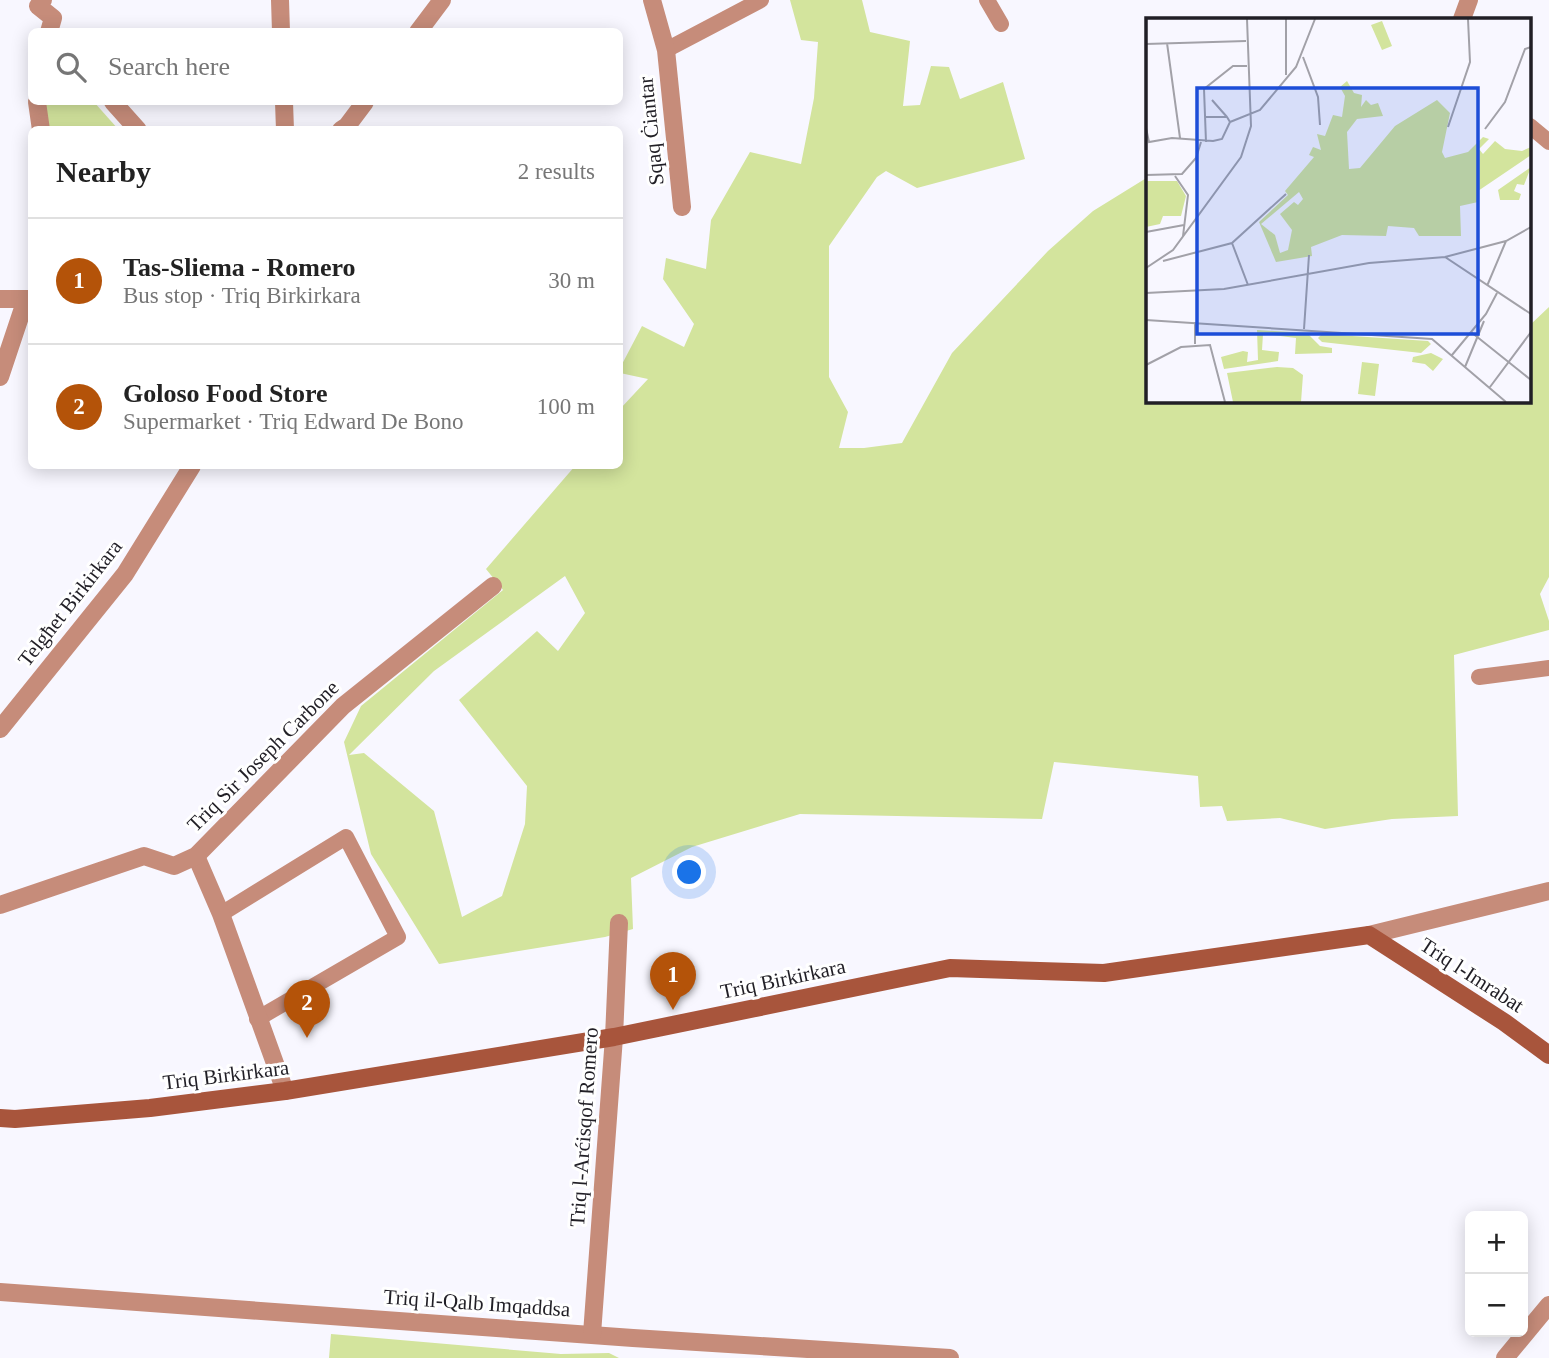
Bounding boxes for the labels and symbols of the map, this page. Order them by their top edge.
inset map [1146,18,1532,402]
street label: Sqaq Ċiantar [633,76,669,186]
street label: Telgħet Birkirkara [13,534,127,671]
street label: Triq Sir Joseph Carbone [182,675,344,837]
your location [672,855,706,889]
street label: Triq l-Imrabat [1416,933,1528,1018]
pin: 1 [650,952,696,1010]
street label: Triq Birkirkara [718,954,848,1004]
pin: 2 [284,980,330,1038]
street label: Triq l-Arćisqof Romero [565,1026,603,1228]
street label: Triq Birkirkara [162,1055,291,1095]
street label: Triq il-Qalb Imqaddsa [383,1285,572,1322]

